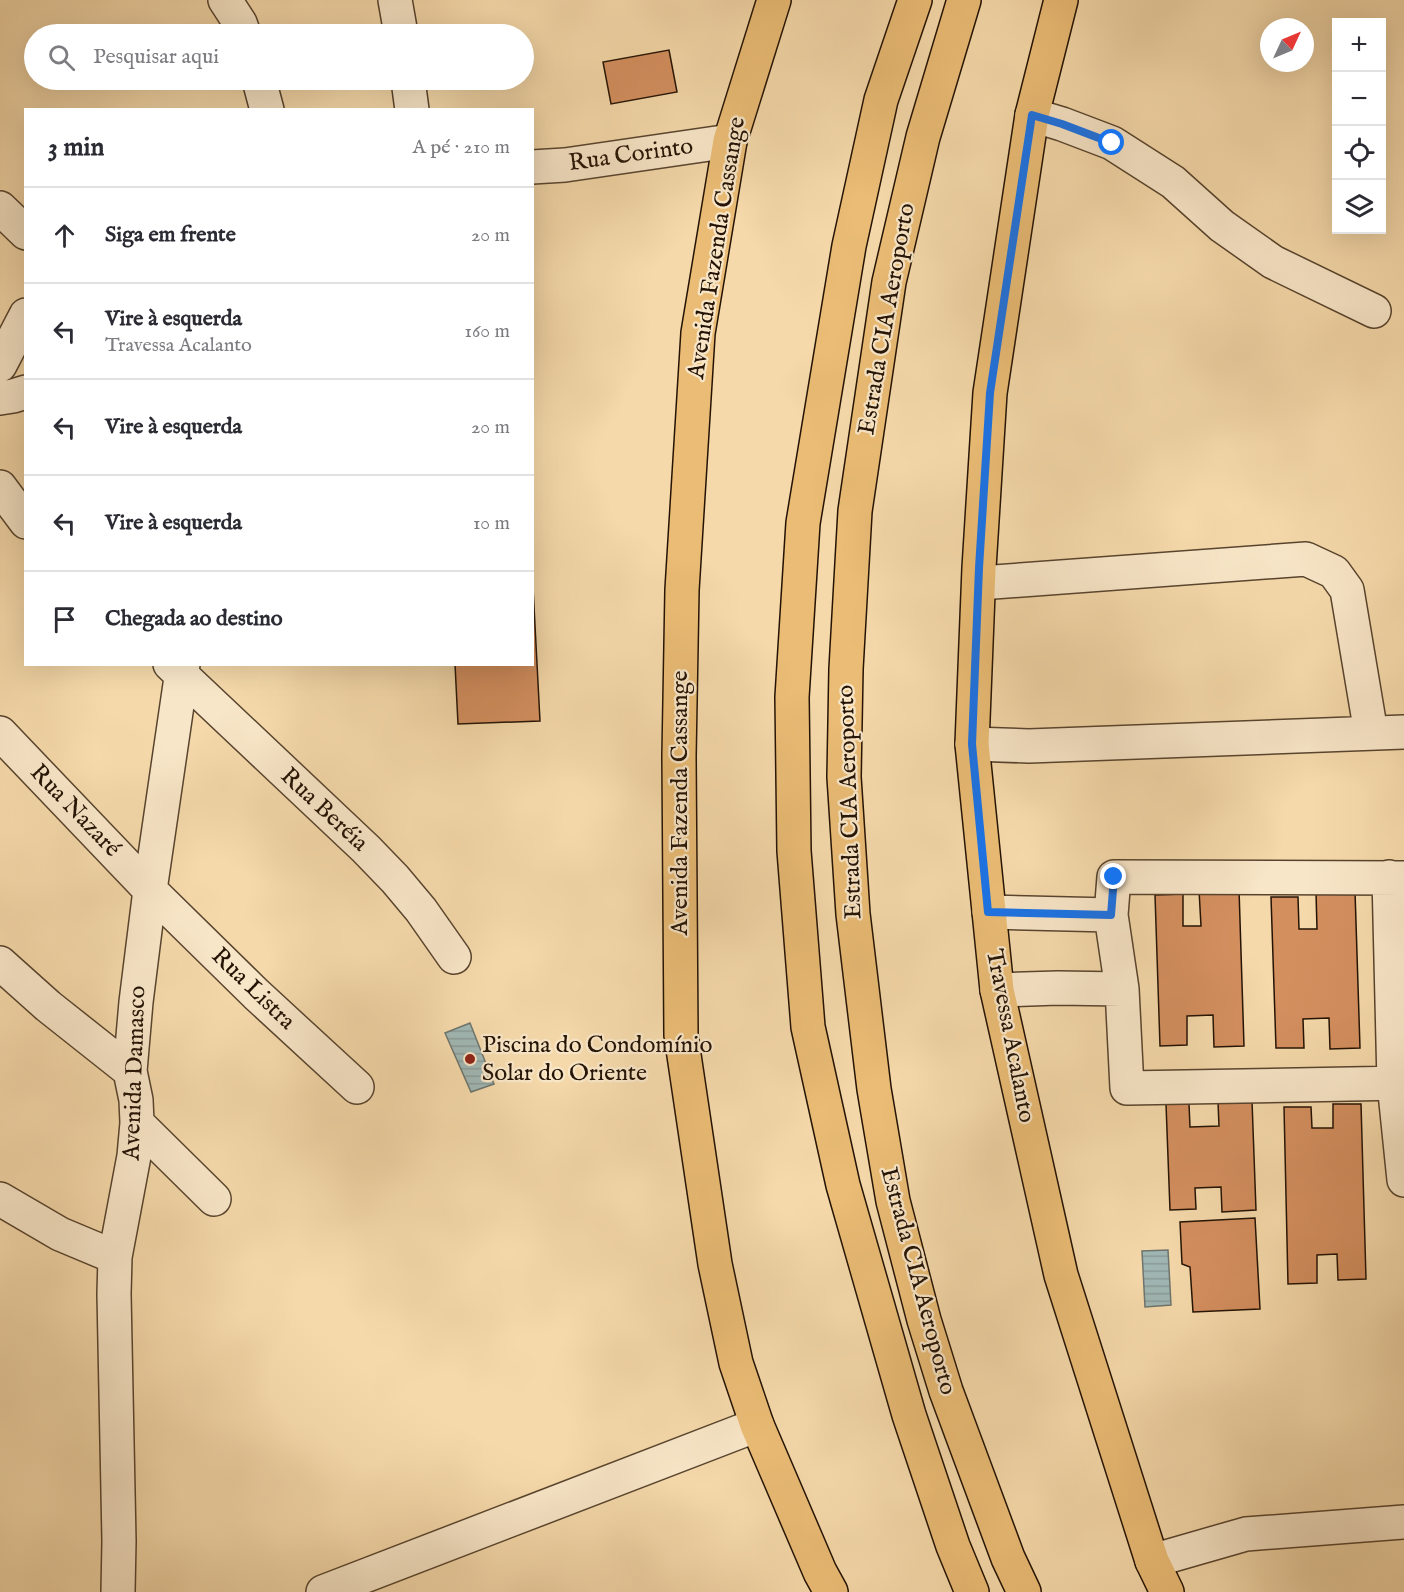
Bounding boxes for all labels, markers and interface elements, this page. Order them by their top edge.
north arrow [1260,18,1314,72]
map controls [1332,18,1386,234]
button: + [1332,18,1386,72]
search box [24,24,534,90]
icon: search [45,41,78,74]
text: Pesquisar aqui [93,43,219,71]
button: − [1332,72,1386,126]
street label: Avenida Fazenda Cassange [681,115,753,382]
button: locate [1332,126,1386,180]
route start [1098,129,1124,155]
text: 3 min [48,131,104,164]
street label: Rua Corinto [567,131,695,179]
text: A pé · 210 m [413,135,510,160]
button: layers [1332,180,1386,234]
street label: Estrada CIA Aeroporto [851,201,923,437]
icon: ahead [48,219,81,252]
text: Siga em frente [105,221,236,249]
text: 20 m [471,223,510,248]
text: Vire à esquerda [105,305,242,333]
icon: left [48,315,81,348]
text: 160 m [464,319,510,344]
text: Travessa Acalanto [105,333,252,358]
icon: left [48,411,81,444]
text: Vire à esquerda [105,413,242,441]
text: 20 m [471,415,510,440]
icon: left [48,507,81,540]
text: Vire à esquerda [105,509,242,537]
text: 10 m [473,511,510,536]
icon: arrive [48,603,81,636]
text: Chegada ao destino [105,605,283,633]
street label: Avenida Fazenda Cassange [665,671,696,936]
street label: Estrada CIA Aeroporto [830,684,870,920]
street label: Rua Nazaré [23,758,127,864]
street label: Rua Beréia [273,761,375,859]
route end [1100,863,1126,889]
street label: Rua Listra [204,941,302,1037]
street label: Travessa Acalanto [978,947,1042,1126]
street label: Avenida Damasco [116,985,154,1162]
place label: Piscina do Condomínio Solar do Oriente [482,1030,712,1089]
marker: Piscina do Condomínio Solar do Oriente [463,1052,477,1066]
street label: Estrada CIA Aeroporto [873,1164,963,1398]

